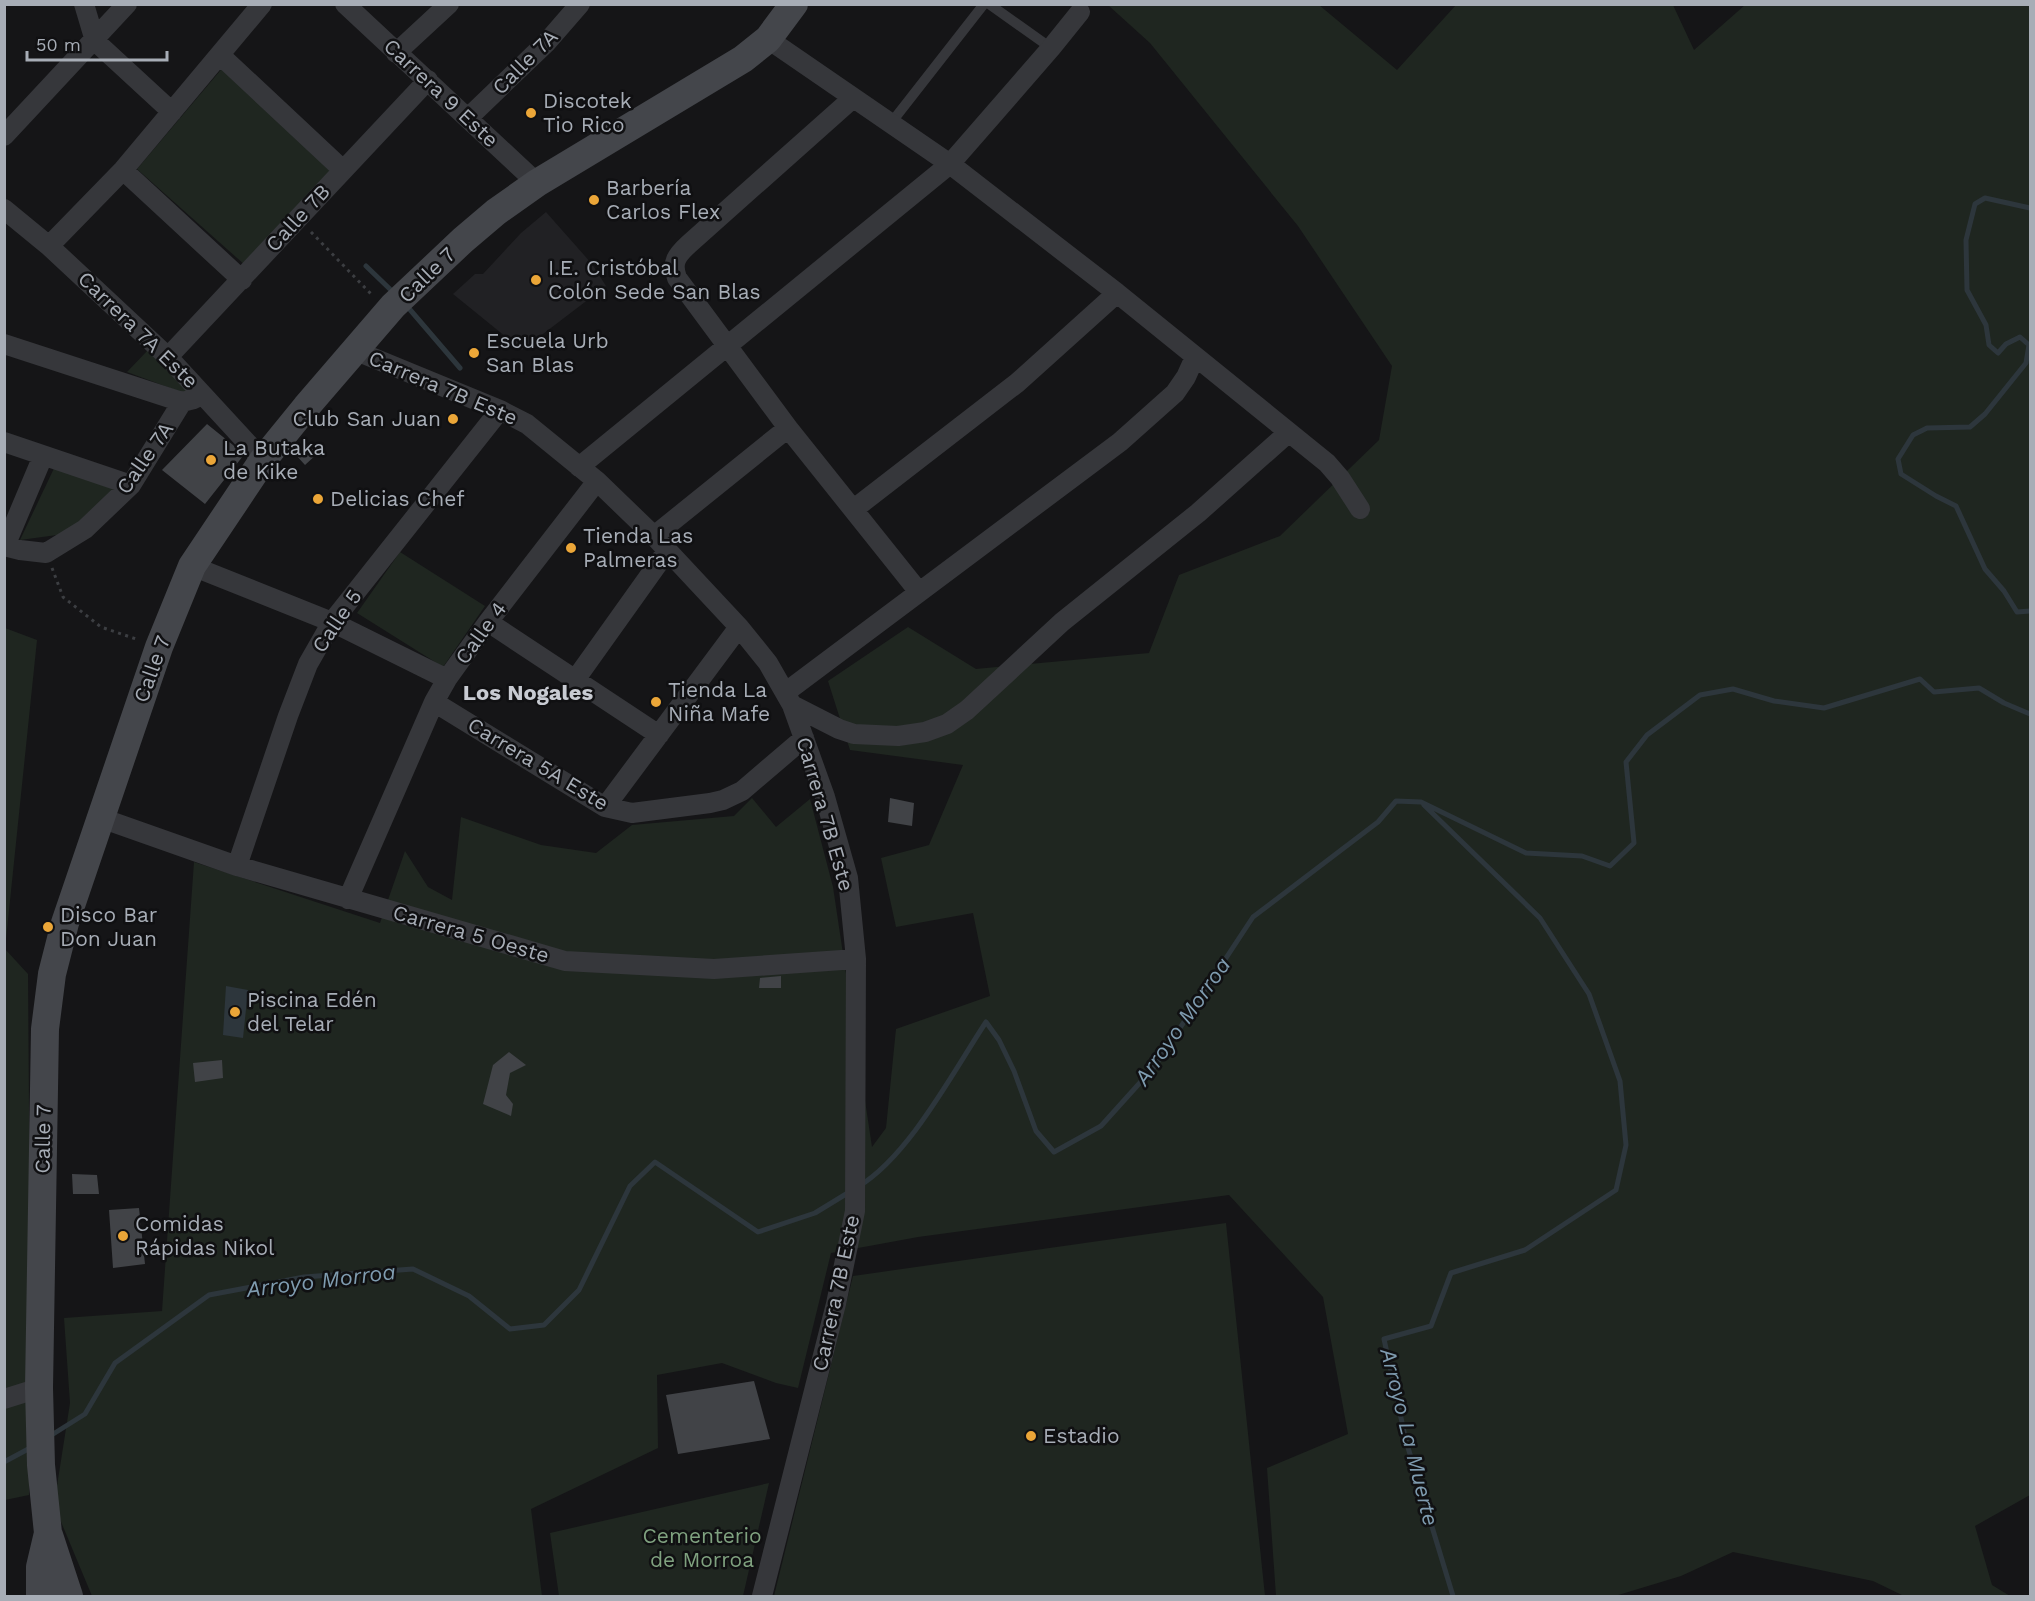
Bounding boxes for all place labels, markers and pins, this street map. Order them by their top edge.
place label: Discotek Tio Rico [543,88,632,137]
marker: Discotek Tio Rico [524,106,538,120]
place label: Barbería Carlos Flex [606,175,720,224]
marker: Barbería Carlos Flex [587,193,601,207]
place label: I.E. Cristóbal Colón Sede San Blas [548,255,761,304]
marker: I.E. Cristóbal Colón Sede San Blas [529,273,543,287]
place label: Escuela Urb San Blas [486,328,609,377]
marker: Escuela Urb San Blas [467,346,481,360]
place label: Club San Juan [293,406,441,431]
marker: Club San Juan [446,412,460,426]
place label: La Butaka de Kike [223,435,325,484]
marker: La Butaka de Kike [204,453,218,467]
place label: Delicias Chef [330,486,464,511]
marker: Delicias Chef [311,492,325,506]
place label: Tienda Las Palmeras [583,523,693,572]
marker: Tienda Las Palmeras [564,541,578,555]
place label: Tienda La Niña Mafe [668,677,770,726]
marker: Tienda La Niña Mafe [649,695,663,709]
place label: Disco Bar Don Juan [60,902,158,951]
marker: Disco Bar Don Juan [41,920,55,934]
place label: Piscina Edén del Telar [247,987,377,1036]
marker: Piscina Edén del Telar [228,1005,242,1019]
place label: Comidas Rápidas Nikol [135,1211,275,1260]
marker: Comidas Rápidas Nikol [116,1229,130,1243]
place label: Estadio [1043,1423,1120,1448]
marker: Estadio [1024,1429,1038,1443]

